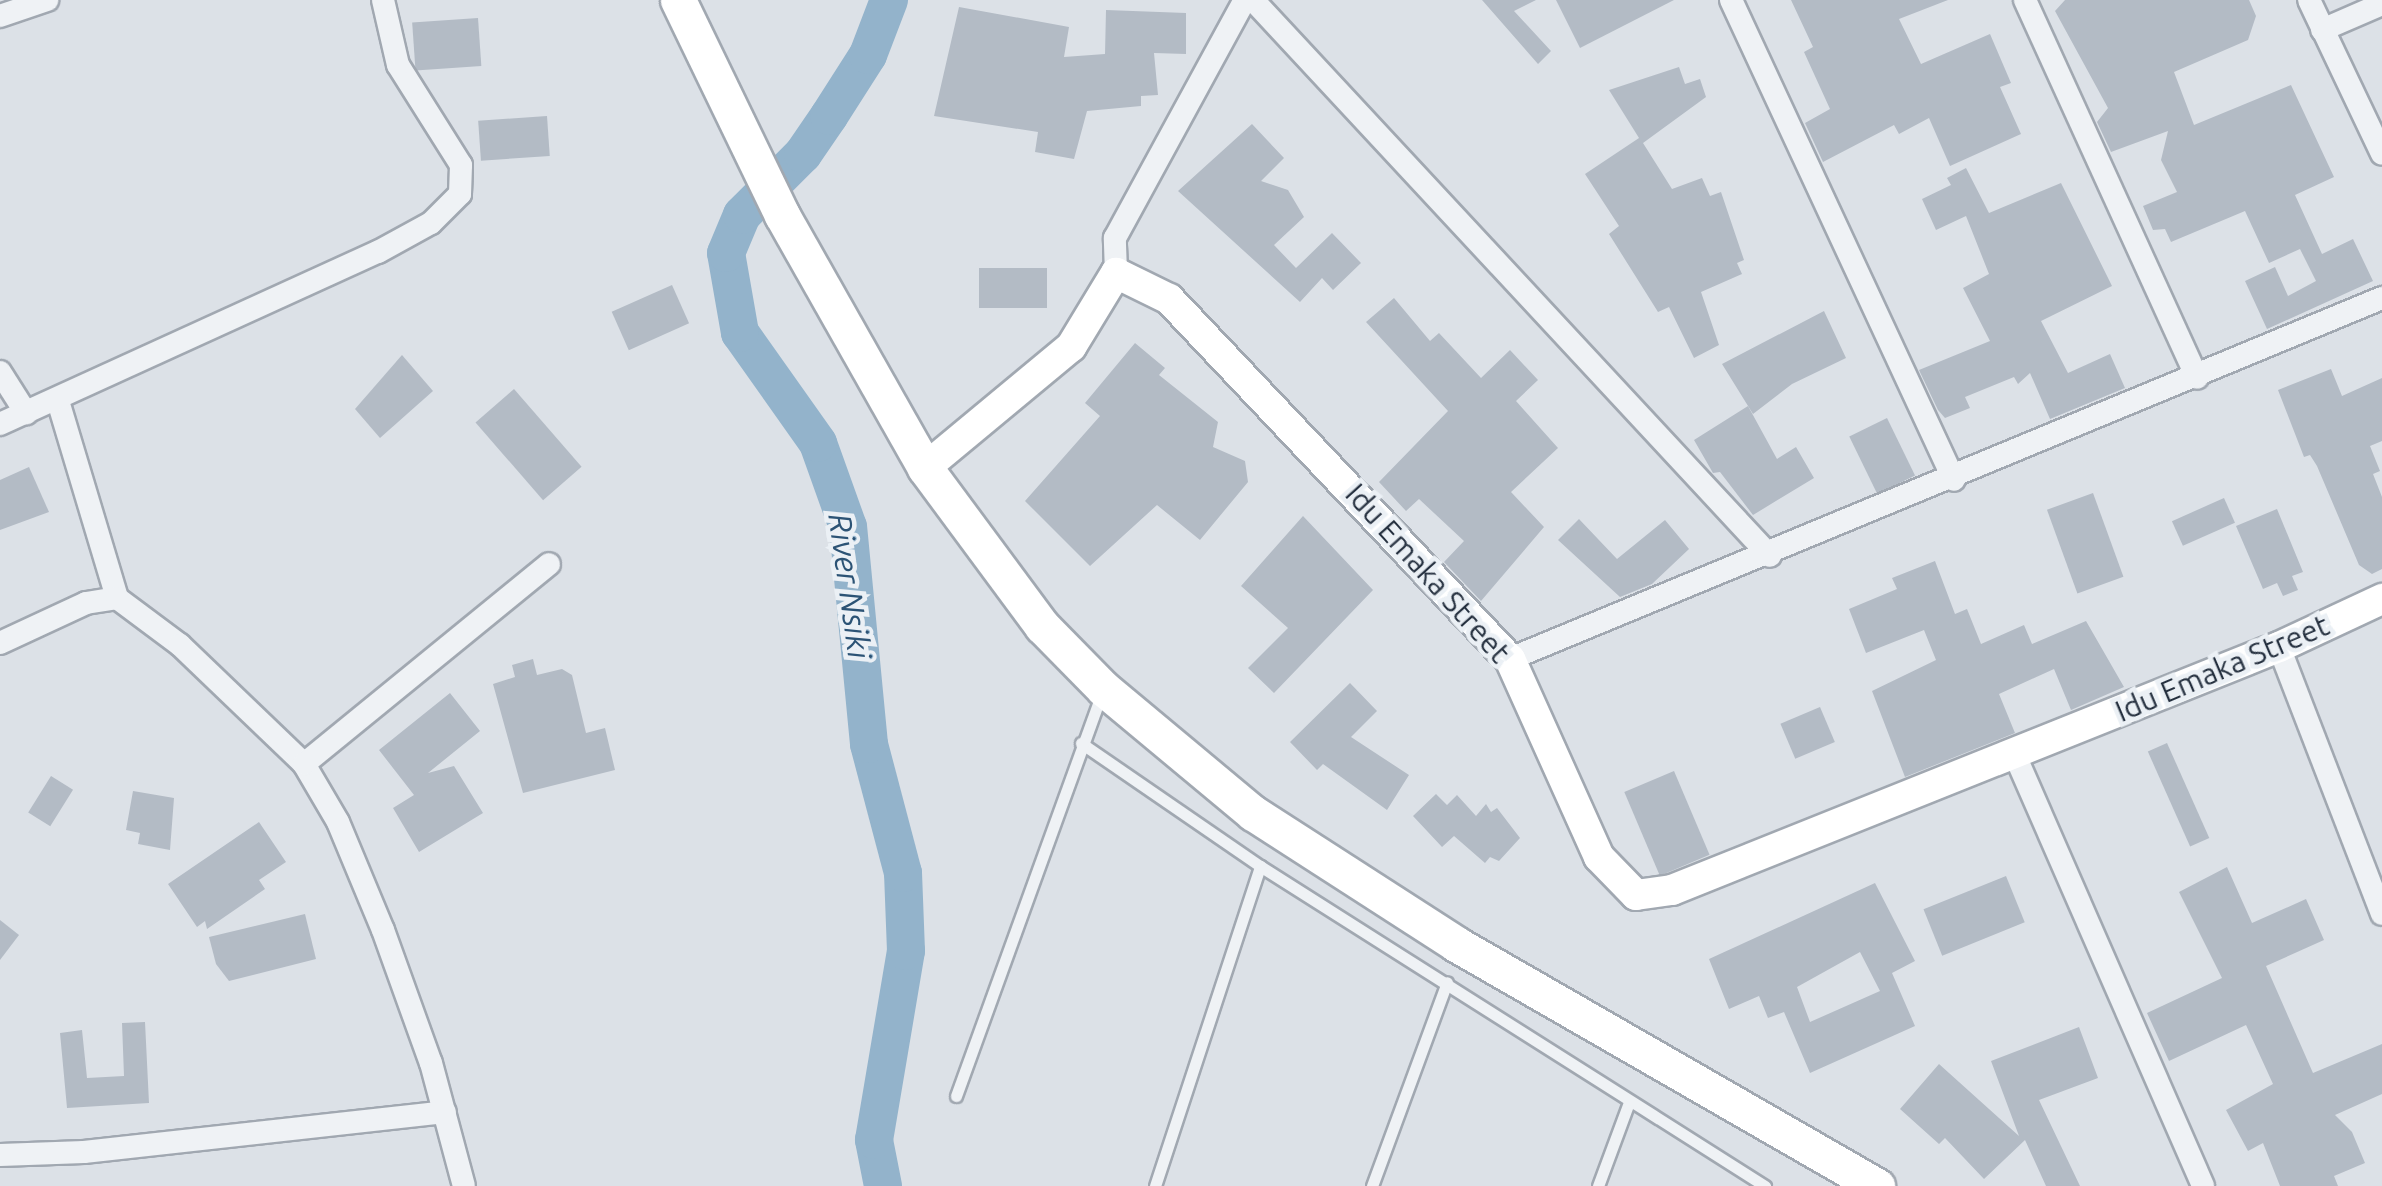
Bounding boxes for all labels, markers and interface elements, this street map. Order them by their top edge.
street label: Idu Emaka Street [1338,476,1518,670]
water label: River Nsiki [821,511,879,661]
street label: Idu Emaka Street [2110,607,2334,729]

